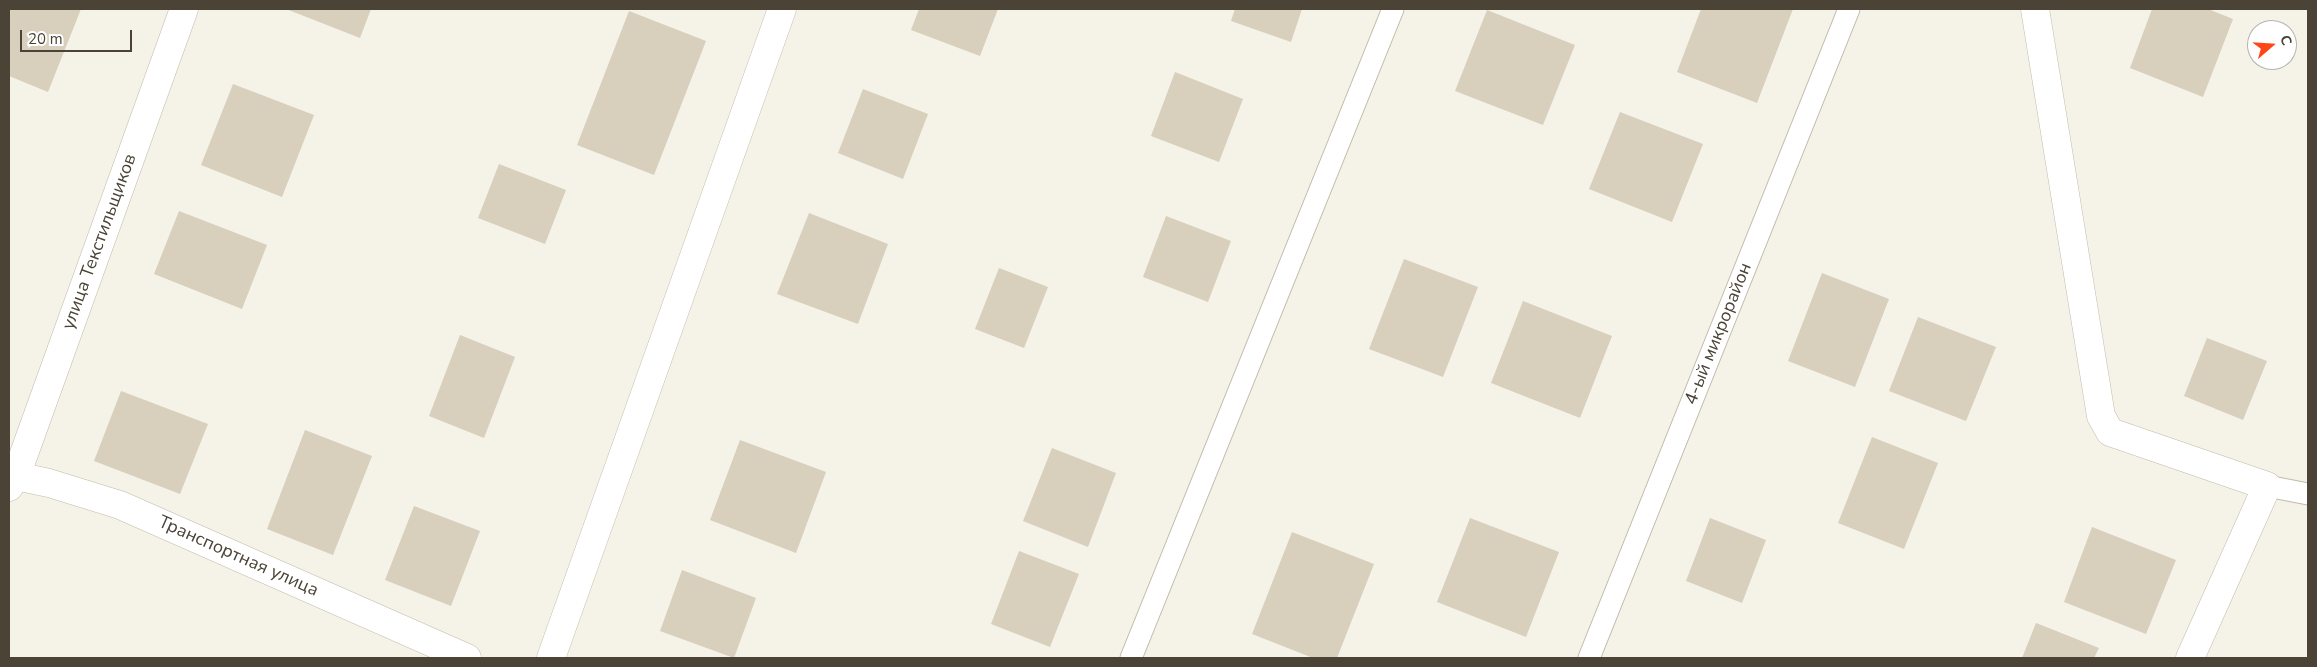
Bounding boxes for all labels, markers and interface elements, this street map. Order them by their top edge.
scale bar [22,20,135,52]
north arrow [2247,20,2297,70]
text: 20 m [28,29,63,49]
text: С [2275,33,2296,48]
street label: улица Текстильщиков [58,151,142,333]
street label: 4-ый микрорайон [1681,260,1757,408]
street label: Транспортная улица [155,512,321,602]

